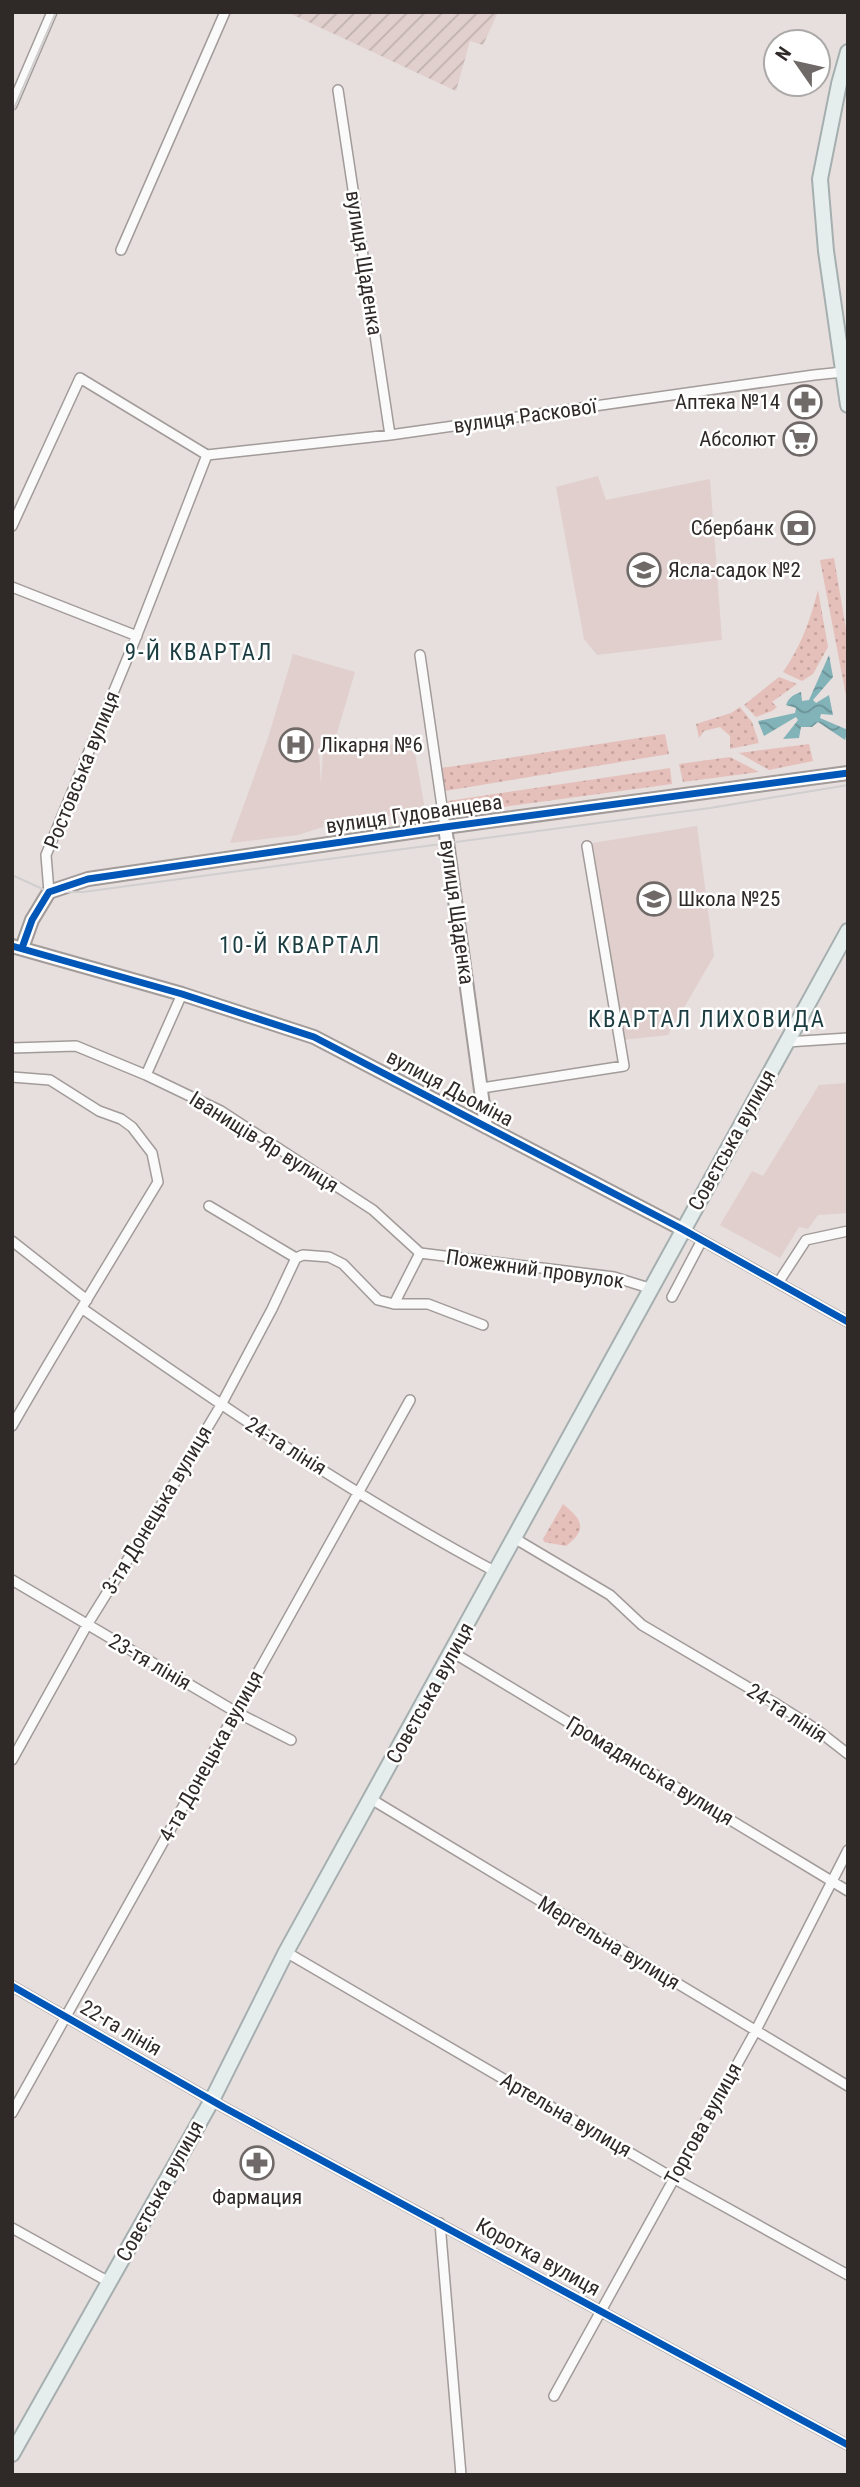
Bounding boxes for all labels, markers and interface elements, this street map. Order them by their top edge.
north arrow [762,28,832,98]
text: N [771,43,796,65]
street label: вулиця Щаденка [341,189,387,337]
pharmacy icon: Аптека №14 [786,383,824,421]
place label: Аптека №14 [675,390,780,414]
street label: вулиця Раскової [452,394,599,438]
supermarket icon: Абсолют [781,420,819,458]
place label: Абсолют [699,427,776,451]
bank icon: Сбербанк [779,509,817,547]
place label: Сбербанк [691,516,774,540]
school or university icon: Ясла-садок №2 [625,551,663,589]
place label: Ясла-садок №2 [668,558,801,582]
district label: 9-Й КВАРТАЛ [125,638,273,666]
street label: Ростовська вулиця [39,688,125,852]
hospital icon: Лікарня №6 [277,726,315,764]
place label: Лікарня №6 [320,733,423,757]
street label: вулиця Гудованцева [324,790,504,838]
street label: вулиця Щаденка [435,838,479,986]
school or university icon: Школа №25 [635,880,673,918]
place label: Школа №25 [678,887,780,911]
district label: 10-Й КВАРТАЛ [219,931,381,959]
district label: КВАРТАЛ ЛИХОВИДА [588,1006,826,1033]
street label: вулиця Дьоміна [383,1045,517,1131]
street label: Совєтська вулиця [683,1065,781,1215]
street label: Іванищів Яр вулиця [185,1086,343,1198]
street label: Пожежний провулок [444,1245,626,1293]
street label: 24-та лінія [241,1412,331,1480]
street label: 3-тя Донецька вулиця [97,1422,217,1598]
street label: Совєтська вулиця [381,1618,479,1768]
street label: 23-тя лінія [105,1629,195,1695]
street label: 4-та Донецька вулиця [154,1666,268,1846]
street label: 24-та лінія [742,1678,832,1748]
street label: Громадянська вулиця [562,1712,738,1830]
street label: Мергельна вулиця [534,1891,684,1995]
street label: 22-га лінія [76,1995,166,2061]
street label: Торгова вулиця [660,2059,746,2189]
street label: Артельна вулиця [496,2068,636,2162]
street label: Совєтська вулиця [111,2116,209,2266]
pharmacy icon: Фармация [238,2144,276,2182]
place label: Фармация [212,2185,302,2209]
street label: Коротка вулиця [472,2213,604,2301]

